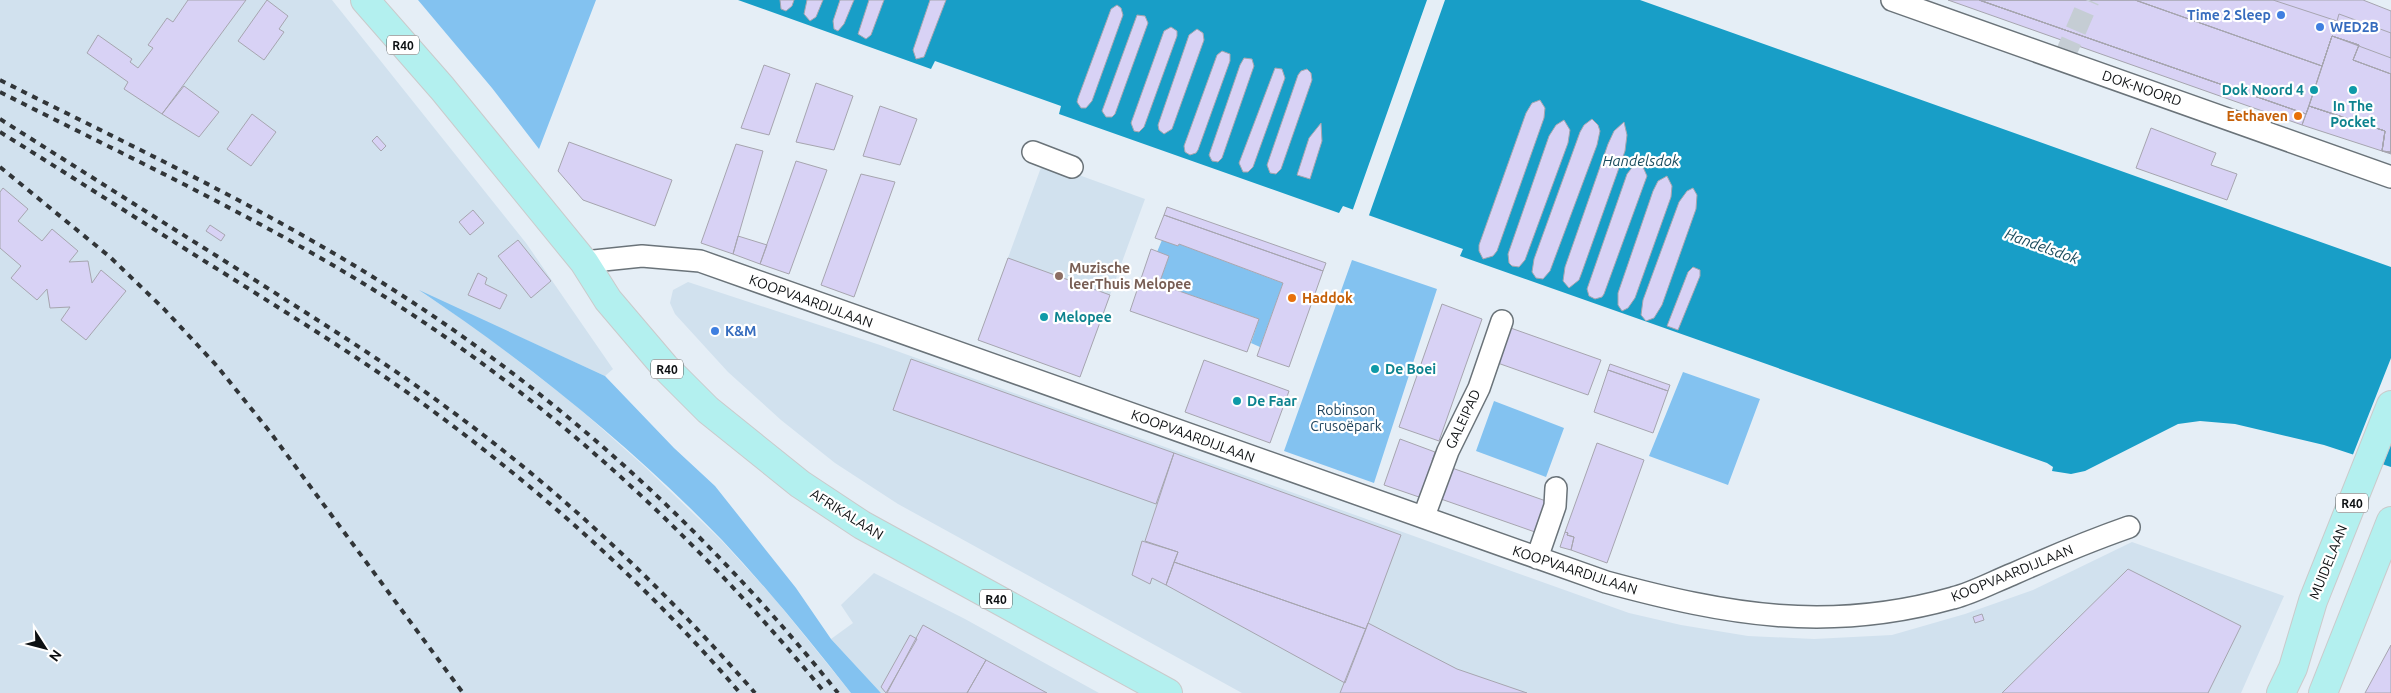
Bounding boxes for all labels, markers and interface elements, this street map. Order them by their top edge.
place label: Time 2 Sleep [2187,7,2271,23]
marker: Time 2 Sleep [2275,9,2287,21]
place label: WED2B [2330,19,2379,35]
marker: WED2B [2314,21,2326,33]
road number: R40 [387,36,419,54]
street label: DOK-NOORD [2100,67,2184,109]
place label: Dok Noord 4 [2222,82,2304,98]
marker: Dok Noord 4 [2308,84,2320,96]
marker: In The Pocket [2347,84,2359,96]
place label: In The Pocket [2330,98,2376,130]
place label: Eethaven [2226,108,2288,124]
marker: Eethaven [2292,110,2304,122]
water label: Handelsdok [1602,152,1680,169]
water label: Handelsdok [2003,225,2081,267]
place label: Muzische leerThuis Melopee [1069,260,1191,292]
marker: Muzische leerThuis Melopee [1053,270,1065,282]
street label: KOOPVAARDIJLAAN [747,271,875,331]
place label: Haddok [1302,290,1353,306]
marker: Haddok [1286,292,1298,304]
place label: Melopee [1054,309,1112,325]
marker: Melopee [1038,311,1050,323]
place label: K&M [725,323,756,339]
marker: K&M [709,325,721,337]
road number: R40 [651,359,683,378]
place label: De Boei [1385,361,1436,377]
marker: De Boei [1369,363,1381,375]
street label: GALEIPAD [1442,387,1484,451]
place label: De Faar [1247,393,1297,409]
marker: De Faar [1231,395,1243,407]
park label: Robinson Crusoëpark [1310,402,1382,434]
street label: KOOPVAARDIJLAAN [1129,406,1257,466]
street label: AFRIKALAAN [808,485,886,543]
road number: R40 [2336,493,2368,512]
street label: MUIDELAAN [2306,522,2350,602]
street label: KOOPVAARDIJLAAN [1949,541,2075,605]
street label: KOOPVAARDIJLAAN [1511,542,1639,598]
road number: R40 [980,590,1012,608]
north arrow [20,623,70,673]
text: N [46,647,65,665]

